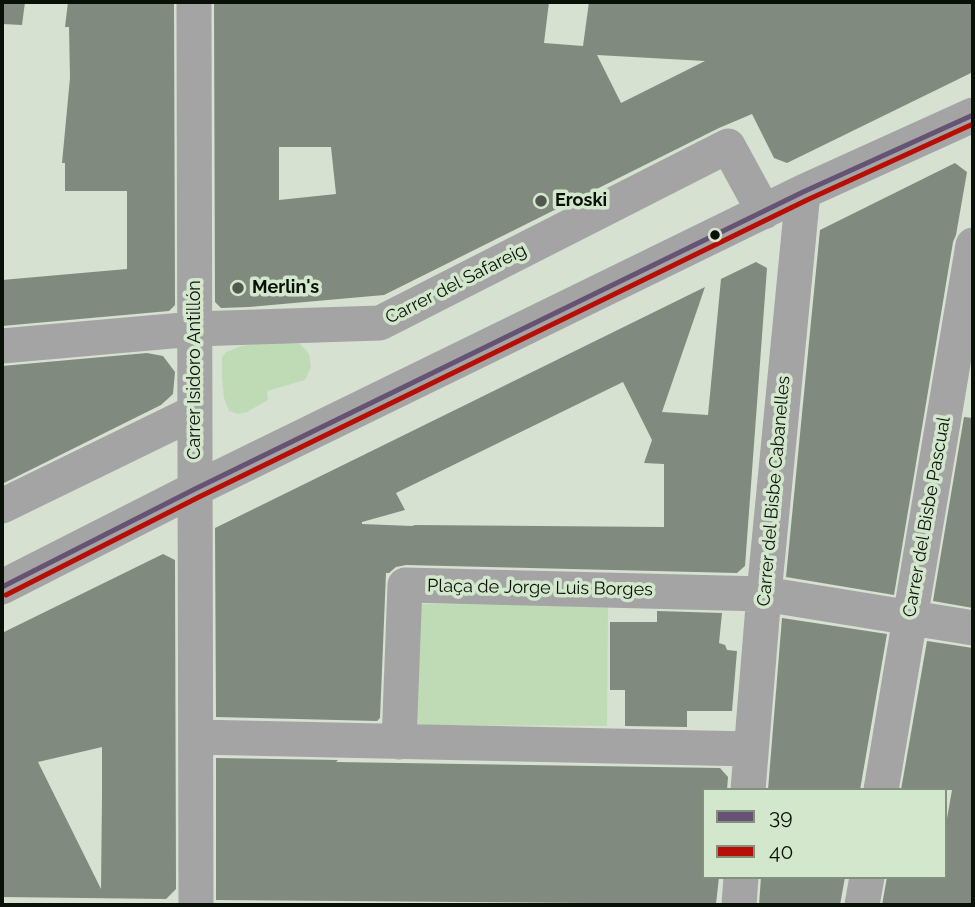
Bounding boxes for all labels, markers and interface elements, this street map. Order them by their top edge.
place label: Eroski [555,190,607,212]
marker: Eroski [533,193,549,209]
unlabelled marker [708,228,722,242]
street label: Carrer del Safareig [382,239,530,329]
place label: Merlin's [252,277,319,299]
street label: Carrer Isidoro Antillón [184,280,206,460]
marker: Merlin's [230,280,246,296]
street label: Carrer del Bisbe Cabanelles [753,375,795,607]
street label: Carrer del Bisbe Pascual [899,415,955,619]
street label: Plaça de Jorge Luis Borges [427,575,653,601]
legend [702,788,947,879]
text: 39 [769,804,793,829]
text: 40 [769,839,793,864]

